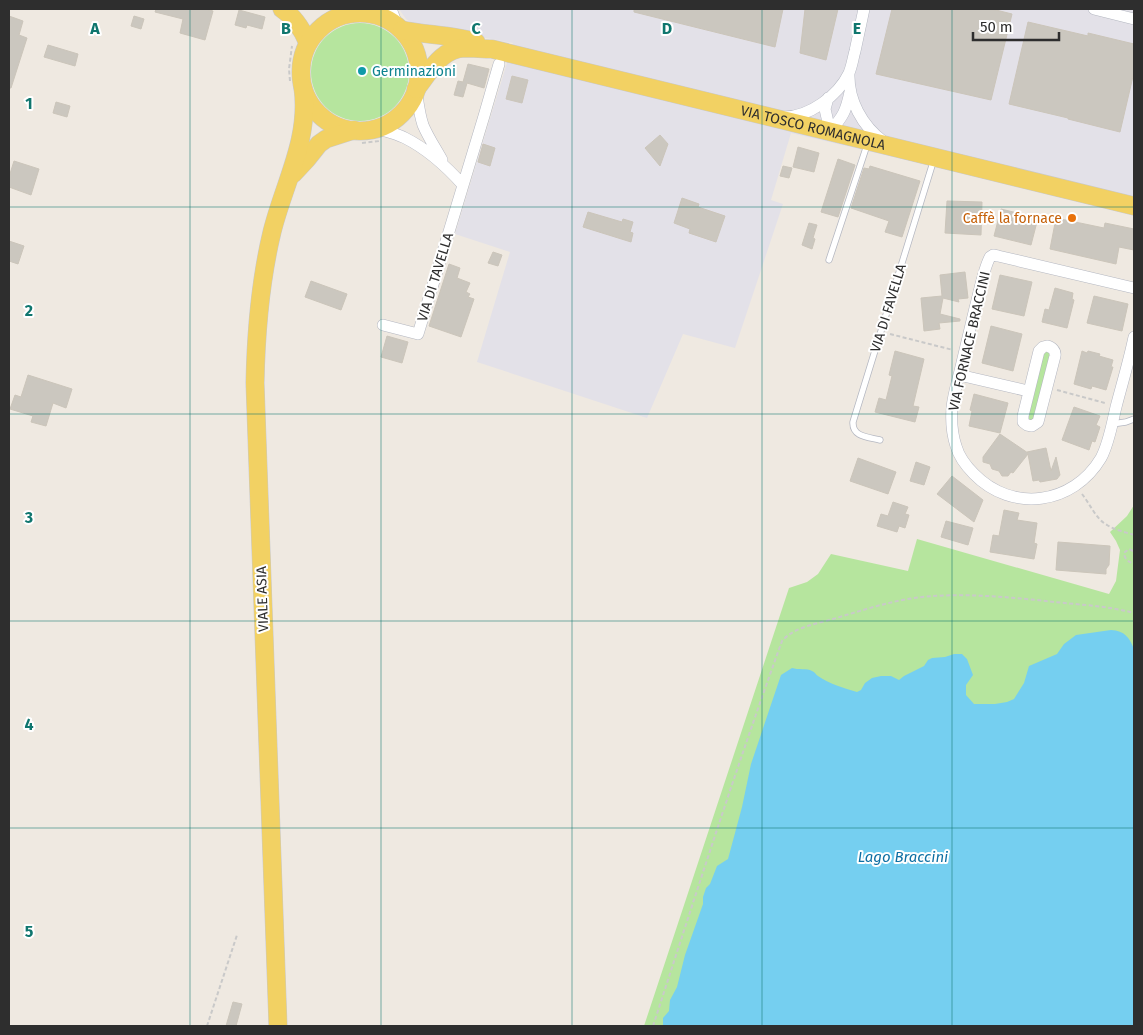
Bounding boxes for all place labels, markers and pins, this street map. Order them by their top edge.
place label: Germinazioni [372,63,456,80]
marker: Germinazioni [356,65,368,77]
place label: Caffè la fornace [963,210,1062,227]
marker: Caffè la fornace [1066,212,1078,224]

